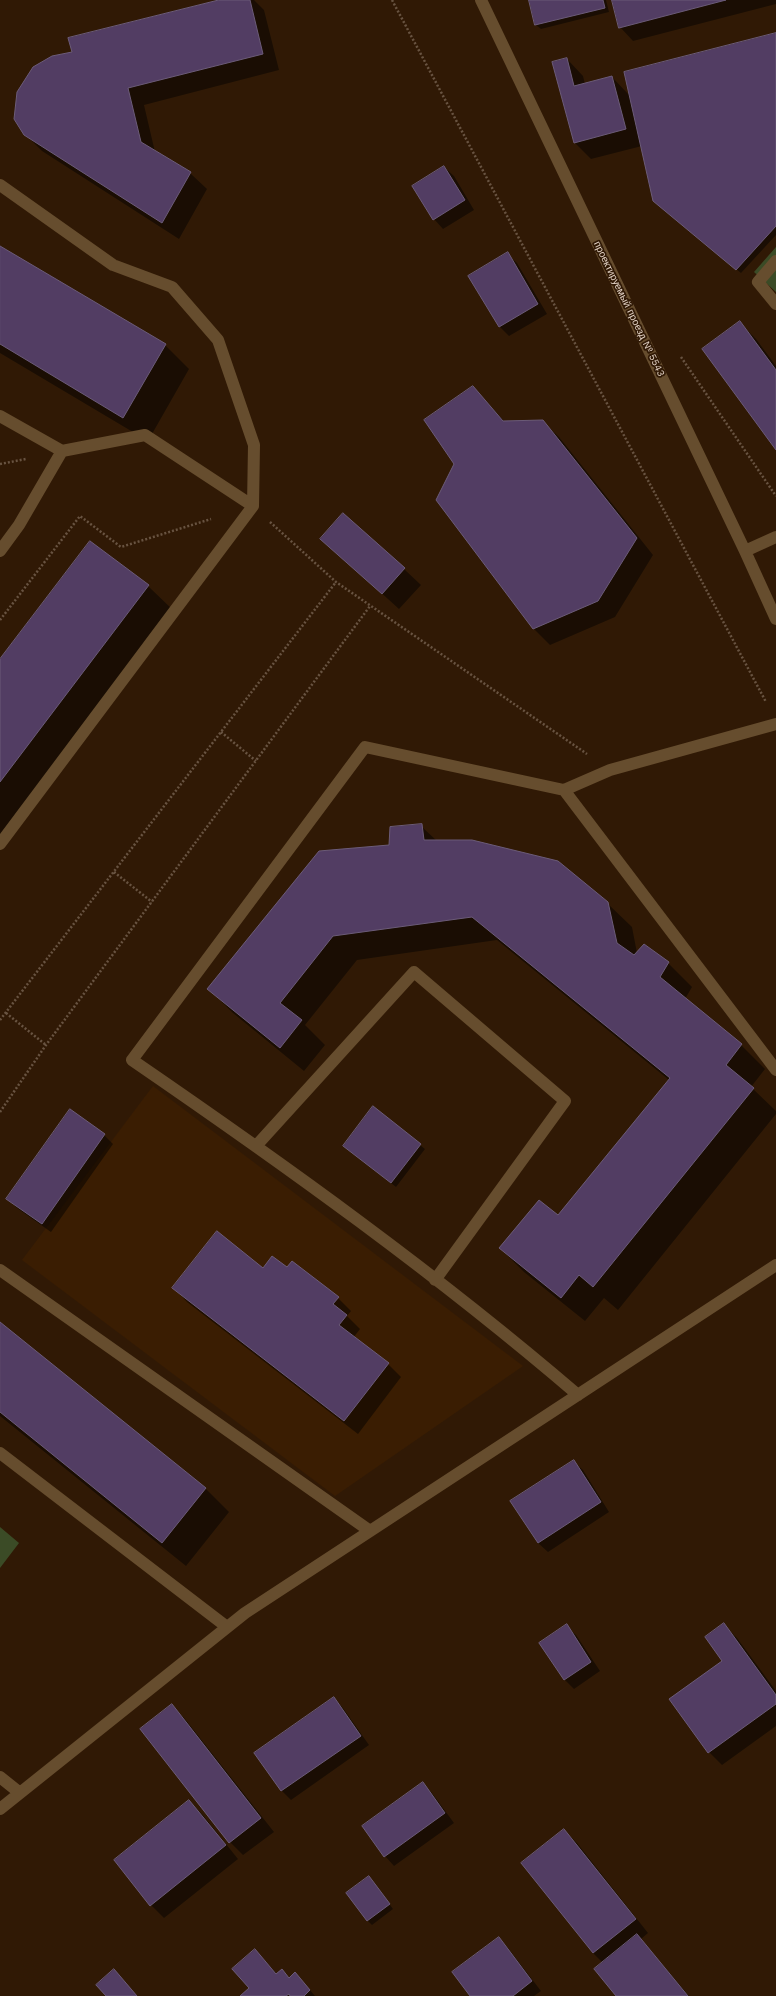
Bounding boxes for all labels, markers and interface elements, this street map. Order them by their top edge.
street label: проектируемый проезд № 5543 [591,239,667,379]

